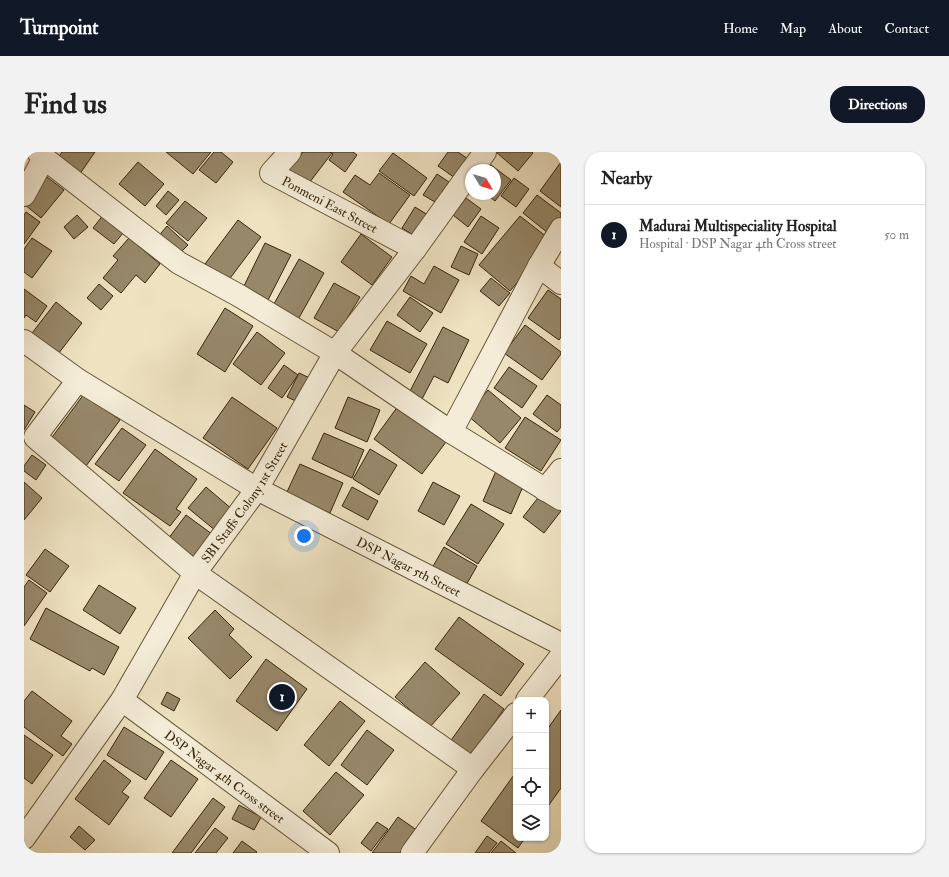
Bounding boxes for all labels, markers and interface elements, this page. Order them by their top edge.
text: Turnpoint [20,16,98,40]
text: Home [723,20,758,37]
text: Map [780,20,806,37]
text: About [828,20,862,37]
text: Contact [884,20,929,37]
button: Directions [830,86,925,123]
text: Find us [24,87,107,122]
north arrow [465,164,501,200]
text: Nearby [601,168,652,189]
street label: Ponmeni East Street [279,173,380,237]
text: Madurai Multispeciality Hospital [639,217,837,236]
text: 1 [612,227,616,243]
text: 50 m [884,227,909,243]
text: Hospital · DSP Nagar 4th Cross street [639,236,837,252]
street label: SBI Staffs Colony 1st Street [198,439,291,566]
your location [294,526,314,546]
street label: DSP Nagar 5th Street [353,534,463,601]
pin: 1 [269,682,295,712]
map controls [513,697,549,841]
button: + [513,697,549,733]
street label: DSP Nagar 4th Cross street [161,727,287,827]
button: − [513,733,549,769]
button: locate [513,769,549,805]
button: layers [513,805,549,841]

